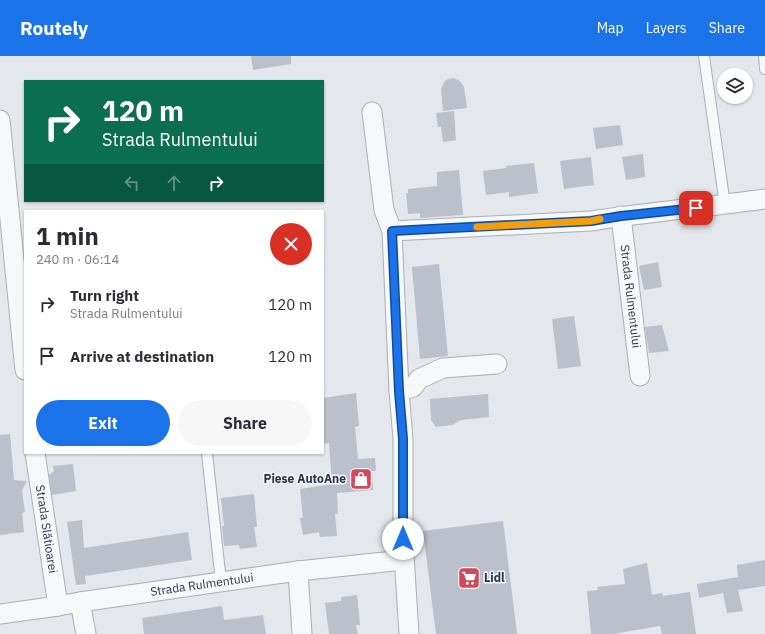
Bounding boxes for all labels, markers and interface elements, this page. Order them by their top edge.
text: Routely [20,16,88,40]
text: Map [597,19,624,37]
text: Layers [646,19,687,37]
text: Share [709,19,745,37]
map controls [717,68,753,104]
button: layers [717,68,753,104]
text: 120 m [102,92,184,129]
icon: right [36,96,88,148]
text: Strada Rulmentului [102,128,258,151]
icon: left [121,172,143,194]
icon: ahead [163,172,185,194]
icon: right [205,172,227,194]
pin [679,191,713,225]
icon: arrive [685,197,707,219]
text: 1 min [36,220,99,252]
button: close [270,223,312,265]
street label: Strada Rulmentului [617,244,645,349]
text: 240 m · 06:14 [36,251,119,268]
text: Turn right [70,286,139,305]
icon: right [36,293,58,315]
text: 120 m [268,295,312,314]
text: Strada Rulmentului [70,305,183,322]
icon: arrive [36,345,58,367]
text: Arrive at destination [70,347,214,366]
text: 120 m [268,347,312,366]
button: Exit [36,400,170,446]
button: Share [178,400,312,446]
shop icon: Piese AutoAne [348,466,374,492]
place label: Piese AutoAne [264,471,346,486]
street label: Strada Slătioarei [33,484,61,574]
position arrow [382,518,424,560]
supermarket icon: Lidl [456,565,482,591]
street label: Strada Rulmentului [149,569,254,599]
place label: Lidl [484,570,505,585]

